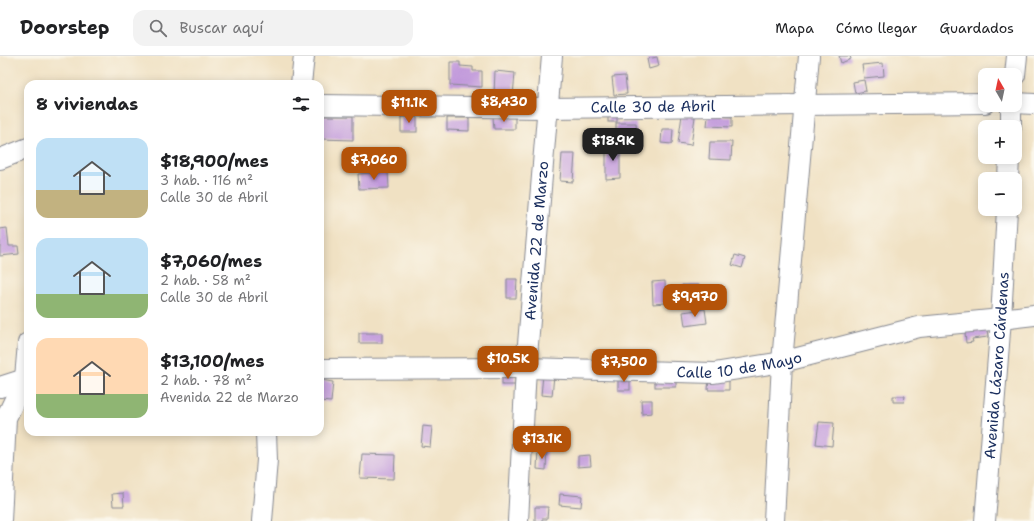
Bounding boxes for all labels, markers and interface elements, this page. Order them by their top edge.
search box [133,10,413,46]
text: Doorstep [20,15,109,40]
icon: search [147,17,169,39]
text: Buscar aquí [179,18,263,38]
text: Mapa [775,19,814,37]
text: Cómo llegar [836,19,917,37]
text: Guardados [939,19,1014,37]
north arrow [978,68,1022,112]
map controls [978,68,1022,216]
pin: $8,430 [471,89,537,123]
pin: $11.1K [376,90,442,124]
text: 8 viviendas [36,93,138,115]
icon: filters [290,93,312,115]
text: $8,430 [480,93,528,110]
text: $11.1K [391,94,427,111]
street label: Calle 30 de Abril [591,96,716,118]
button: + [978,120,1022,164]
pin: $18.9K [580,128,646,162]
text: $18.9K [591,132,635,149]
pin: $7,060 [341,147,407,181]
text: $18,900/mes [160,150,269,172]
text: $7,060 [350,151,398,168]
icon: home [68,154,116,202]
street label: Avenida 22 de Marzo [520,160,553,321]
text: 3 hab. · 116 m² [160,172,253,189]
button: − [978,172,1022,216]
text: Calle 30 de Abril [160,189,268,206]
text: $7,060/mes [160,250,262,272]
icon: home [68,254,116,302]
street label: Avenida Lázaro Cárdenas [980,271,1014,460]
text: 2 hab. · 58 m² [160,272,251,289]
pin: $9,970 [662,284,728,318]
text: $9,970 [672,288,718,305]
text: Calle 30 de Abril [160,289,268,306]
pin: $10.5K [475,346,541,380]
street label: Calle 10 de Mayo [676,347,804,383]
pin: $7,500 [591,349,657,383]
text: $13,100/mes [160,350,264,372]
text: $10.5K [486,350,530,367]
text: $7,500 [601,353,647,370]
icon: home [68,354,116,402]
text: 2 hab. · 78 m² [160,372,252,389]
text: Avenida 22 de Marzo [160,389,299,406]
pin: $13.1K [509,426,575,460]
text: $13.1K [522,430,562,447]

